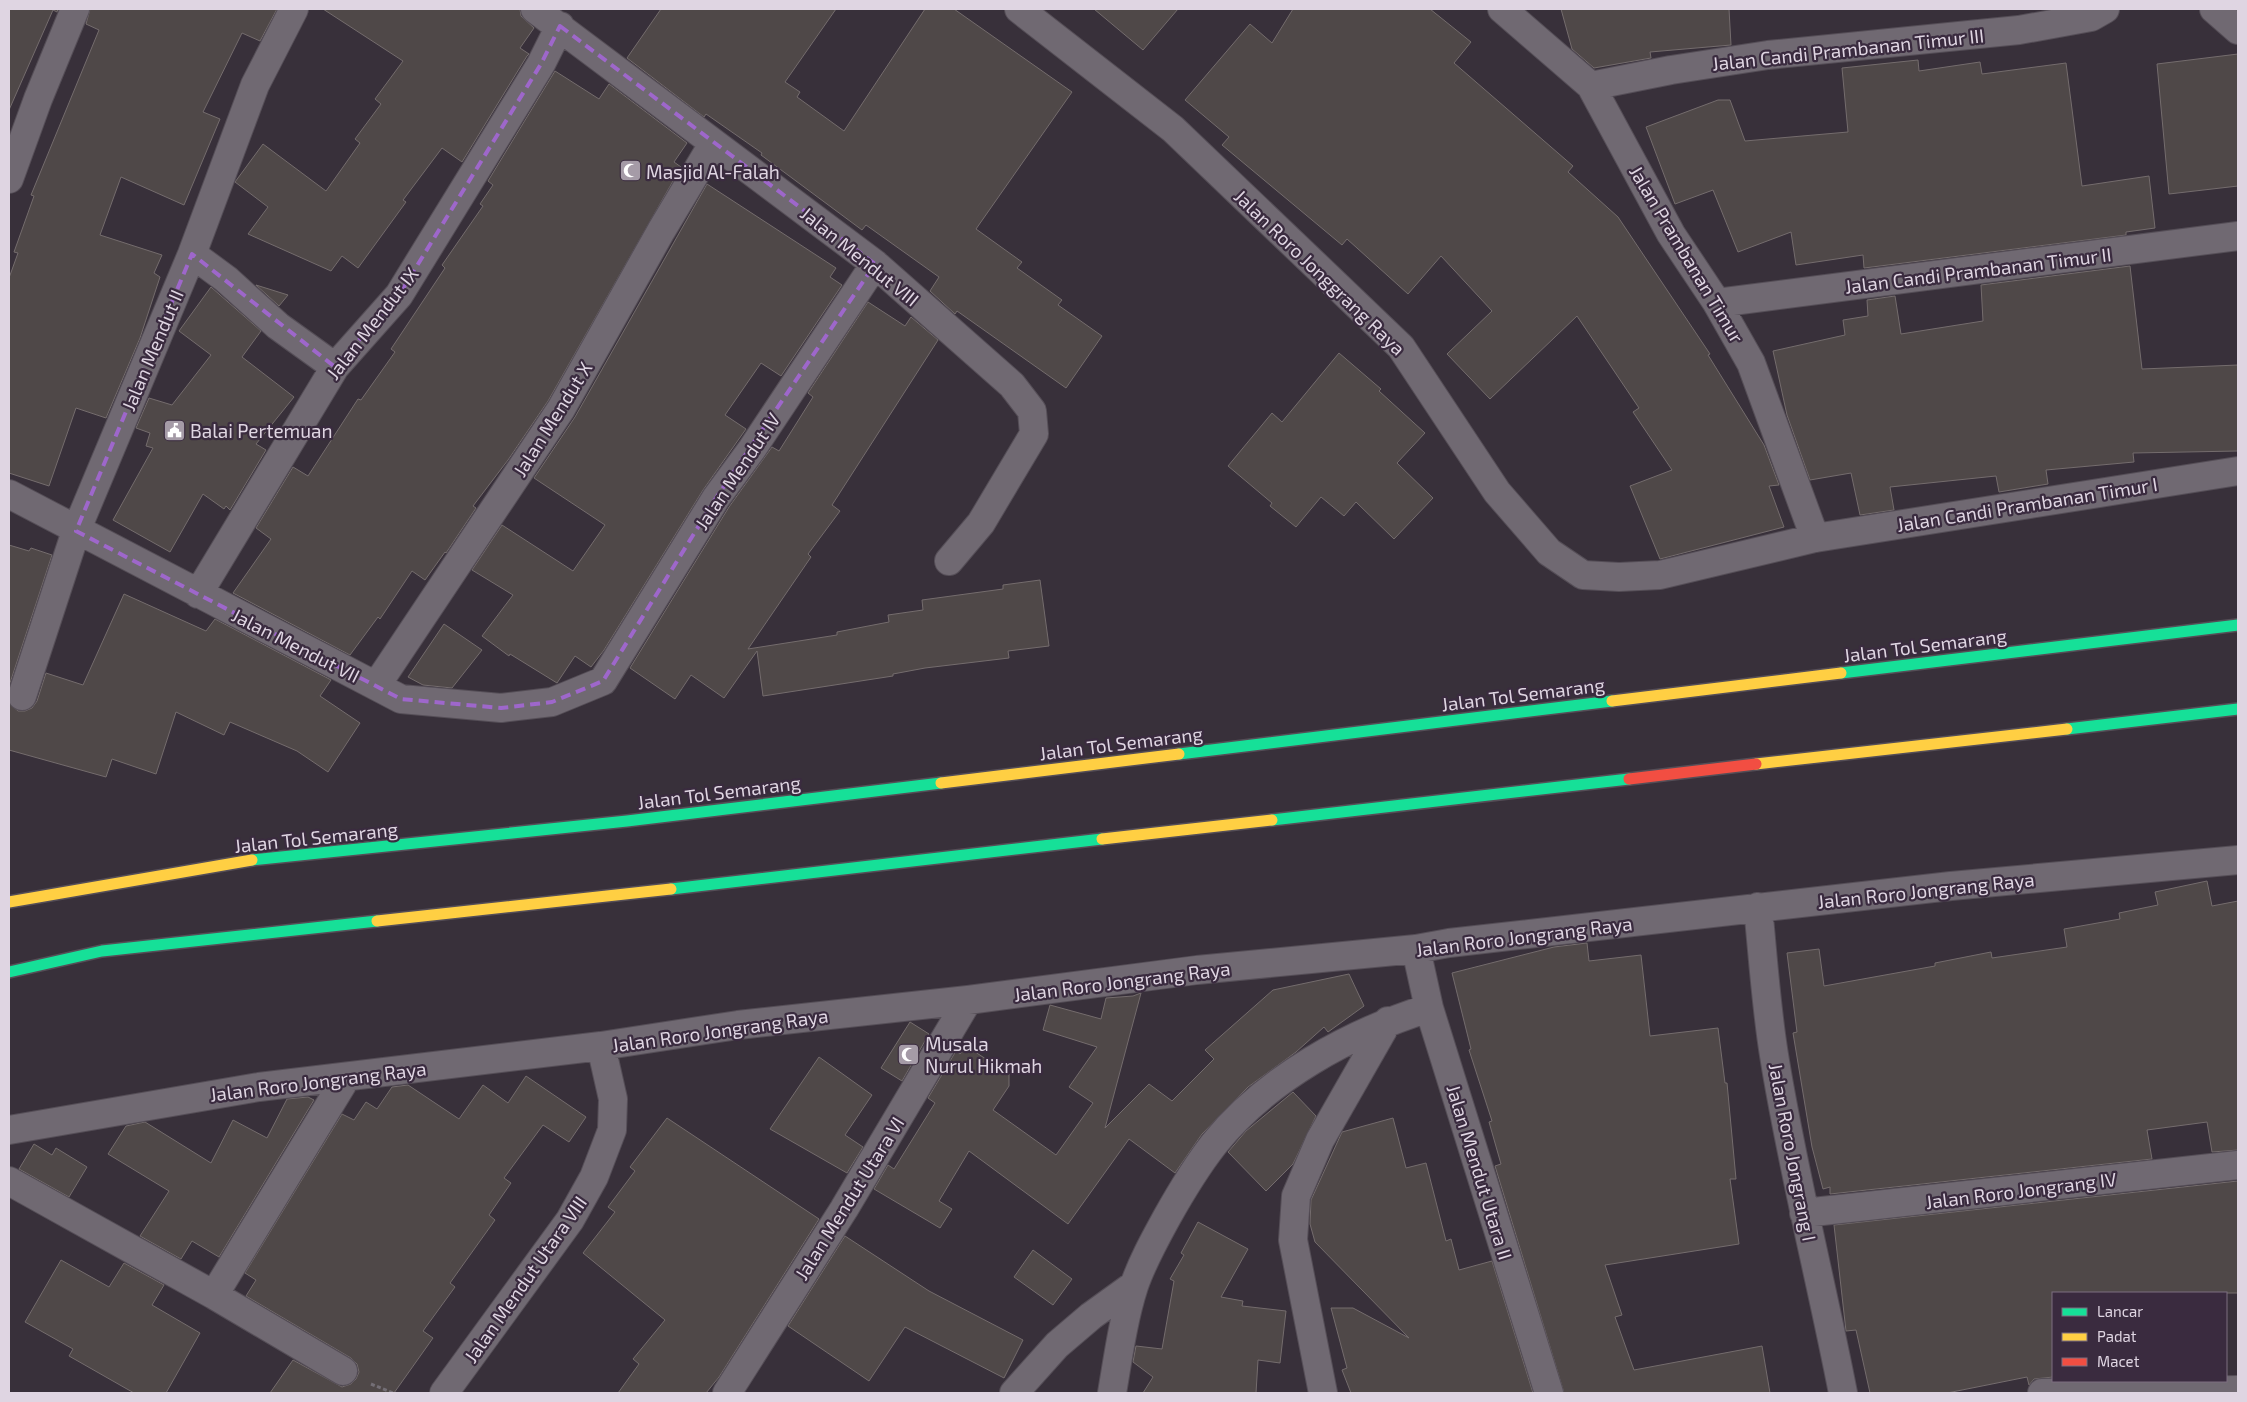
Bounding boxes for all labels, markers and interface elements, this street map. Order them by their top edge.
street label: Jalan Candi Prambanan Timur III [1711,23,1985,75]
mosque icon: Masjid Al-Falah [618,159,642,183]
place label: Masjid Al-Falah [646,160,780,183]
street label: Jalan Prambanan Timur [1625,161,1749,347]
street label: Jalan Roro Jonggrang Raya [1230,184,1410,360]
street label: Jalan Mendut VIII [796,201,924,311]
street label: Jalan Candi Prambanan Timur II [1843,242,2113,298]
street label: Jalan Mendut IX [321,262,423,384]
street label: Jalan Mendut II [116,286,188,414]
street label: Jalan Mendut X [508,357,597,481]
street label: Jalan Mendut IV [689,408,785,534]
public building icon: Balai Pertemuan [162,418,186,442]
place label: Balai Pertemuan [190,419,333,442]
street label: Jalan Candi Prambanan Timur I [1895,472,2159,536]
street label: Jalan Mendut VII [228,603,364,687]
street label: Jalan Tol Semarang [1842,624,2008,666]
street label: Jalan Tol Semarang [1440,673,1606,715]
street label: Jalan Tol Semarang [1038,722,1204,764]
street label: Jalan Tol Semarang [636,771,802,813]
street label: Jalan Tol Semarang [233,817,399,857]
street label: Jalan Roro Jongrang Raya [1816,867,2036,913]
street label: Jalan Roro Jongrang Raya [1414,911,1634,961]
street label: Jalan Roro Jongrang Raya [1012,956,1232,1006]
street label: Jalan Roro Jongrang Raya [610,1003,830,1057]
place label: Musala Nurul Hikmah [925,1032,1042,1077]
mosque icon: Musala Nurul Hikmah [897,1042,921,1066]
street label: Jalan Roro Jongrang Raya [208,1056,428,1106]
street label: Jalan Roro Jongrang I [1764,1061,1822,1243]
street label: Jalan Mendut Utara II [1442,1082,1518,1262]
street label: Jalan Mendut Utara VI [789,1112,909,1284]
street label: Jalan Roro Jongrang IV [1924,1167,2118,1213]
street label: Jalan Mendut Utara VIII [459,1191,591,1367]
legend [2052,1292,2227,1382]
text: Lancar [2097,1302,2143,1320]
text: Padat [2097,1327,2137,1345]
text: Macet [2097,1352,2140,1370]

